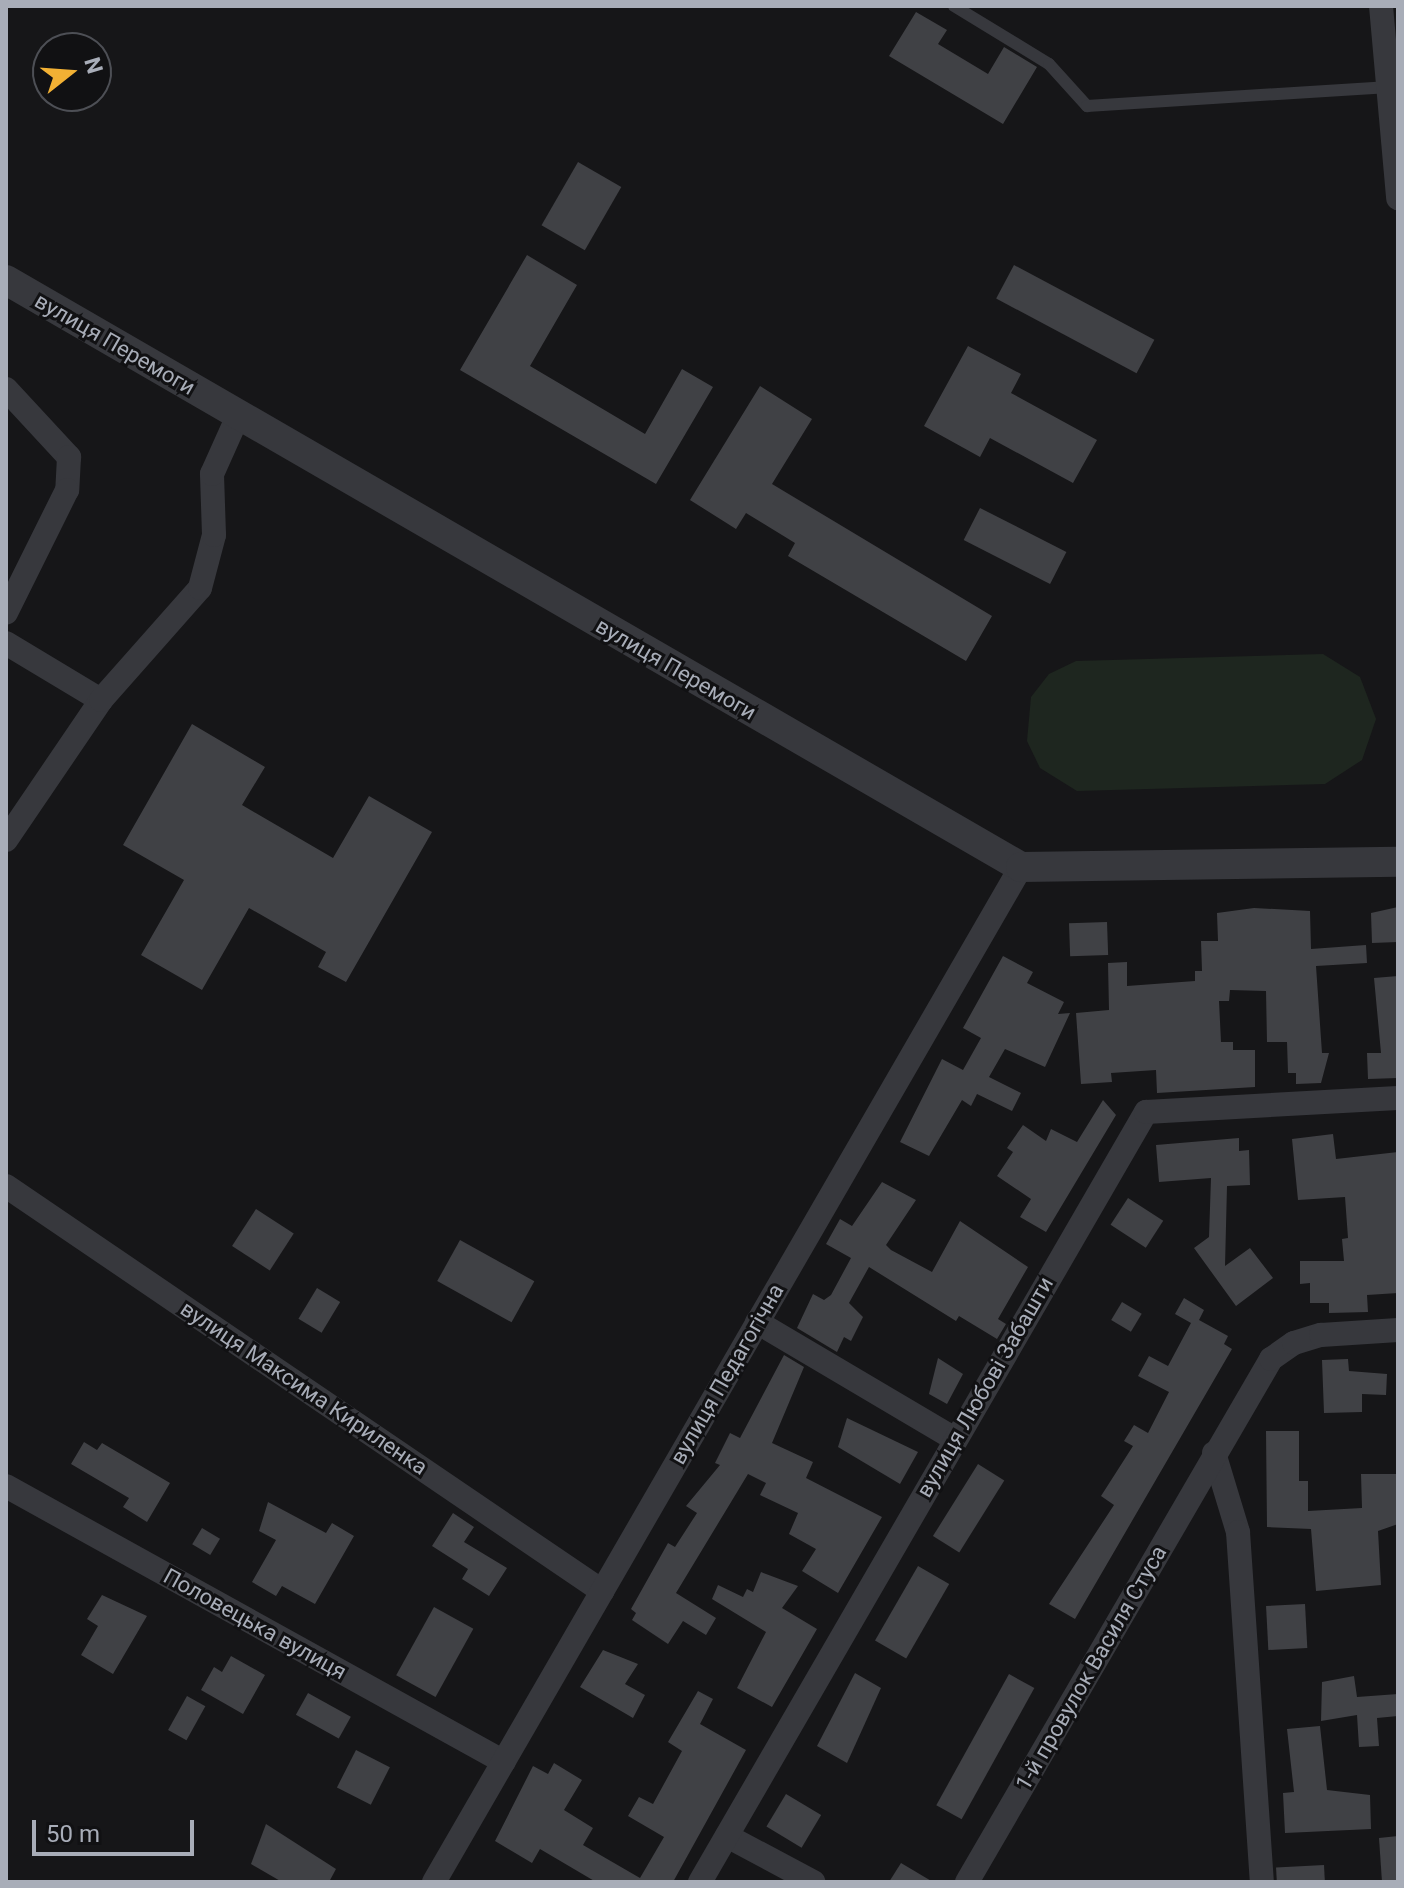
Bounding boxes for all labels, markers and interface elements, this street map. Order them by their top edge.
north arrow [32,32,112,112]
text: N [79,54,108,77]
street label: вулиця Перемоги [30,287,200,401]
street label: вулиця Перемоги [591,612,761,726]
street label: вулиця Любові Забашти [911,1272,1059,1502]
street label: вулиця Педагогічна [665,1279,789,1469]
street label: вулиця Максима Кириленка [176,1295,432,1481]
street label: 1-й провулок Василя Стуса [1010,1541,1172,1795]
street label: Половецька вулиця [159,1563,351,1685]
scale bar [36,1804,198,1854]
text: 50 m [46,1820,100,1848]

